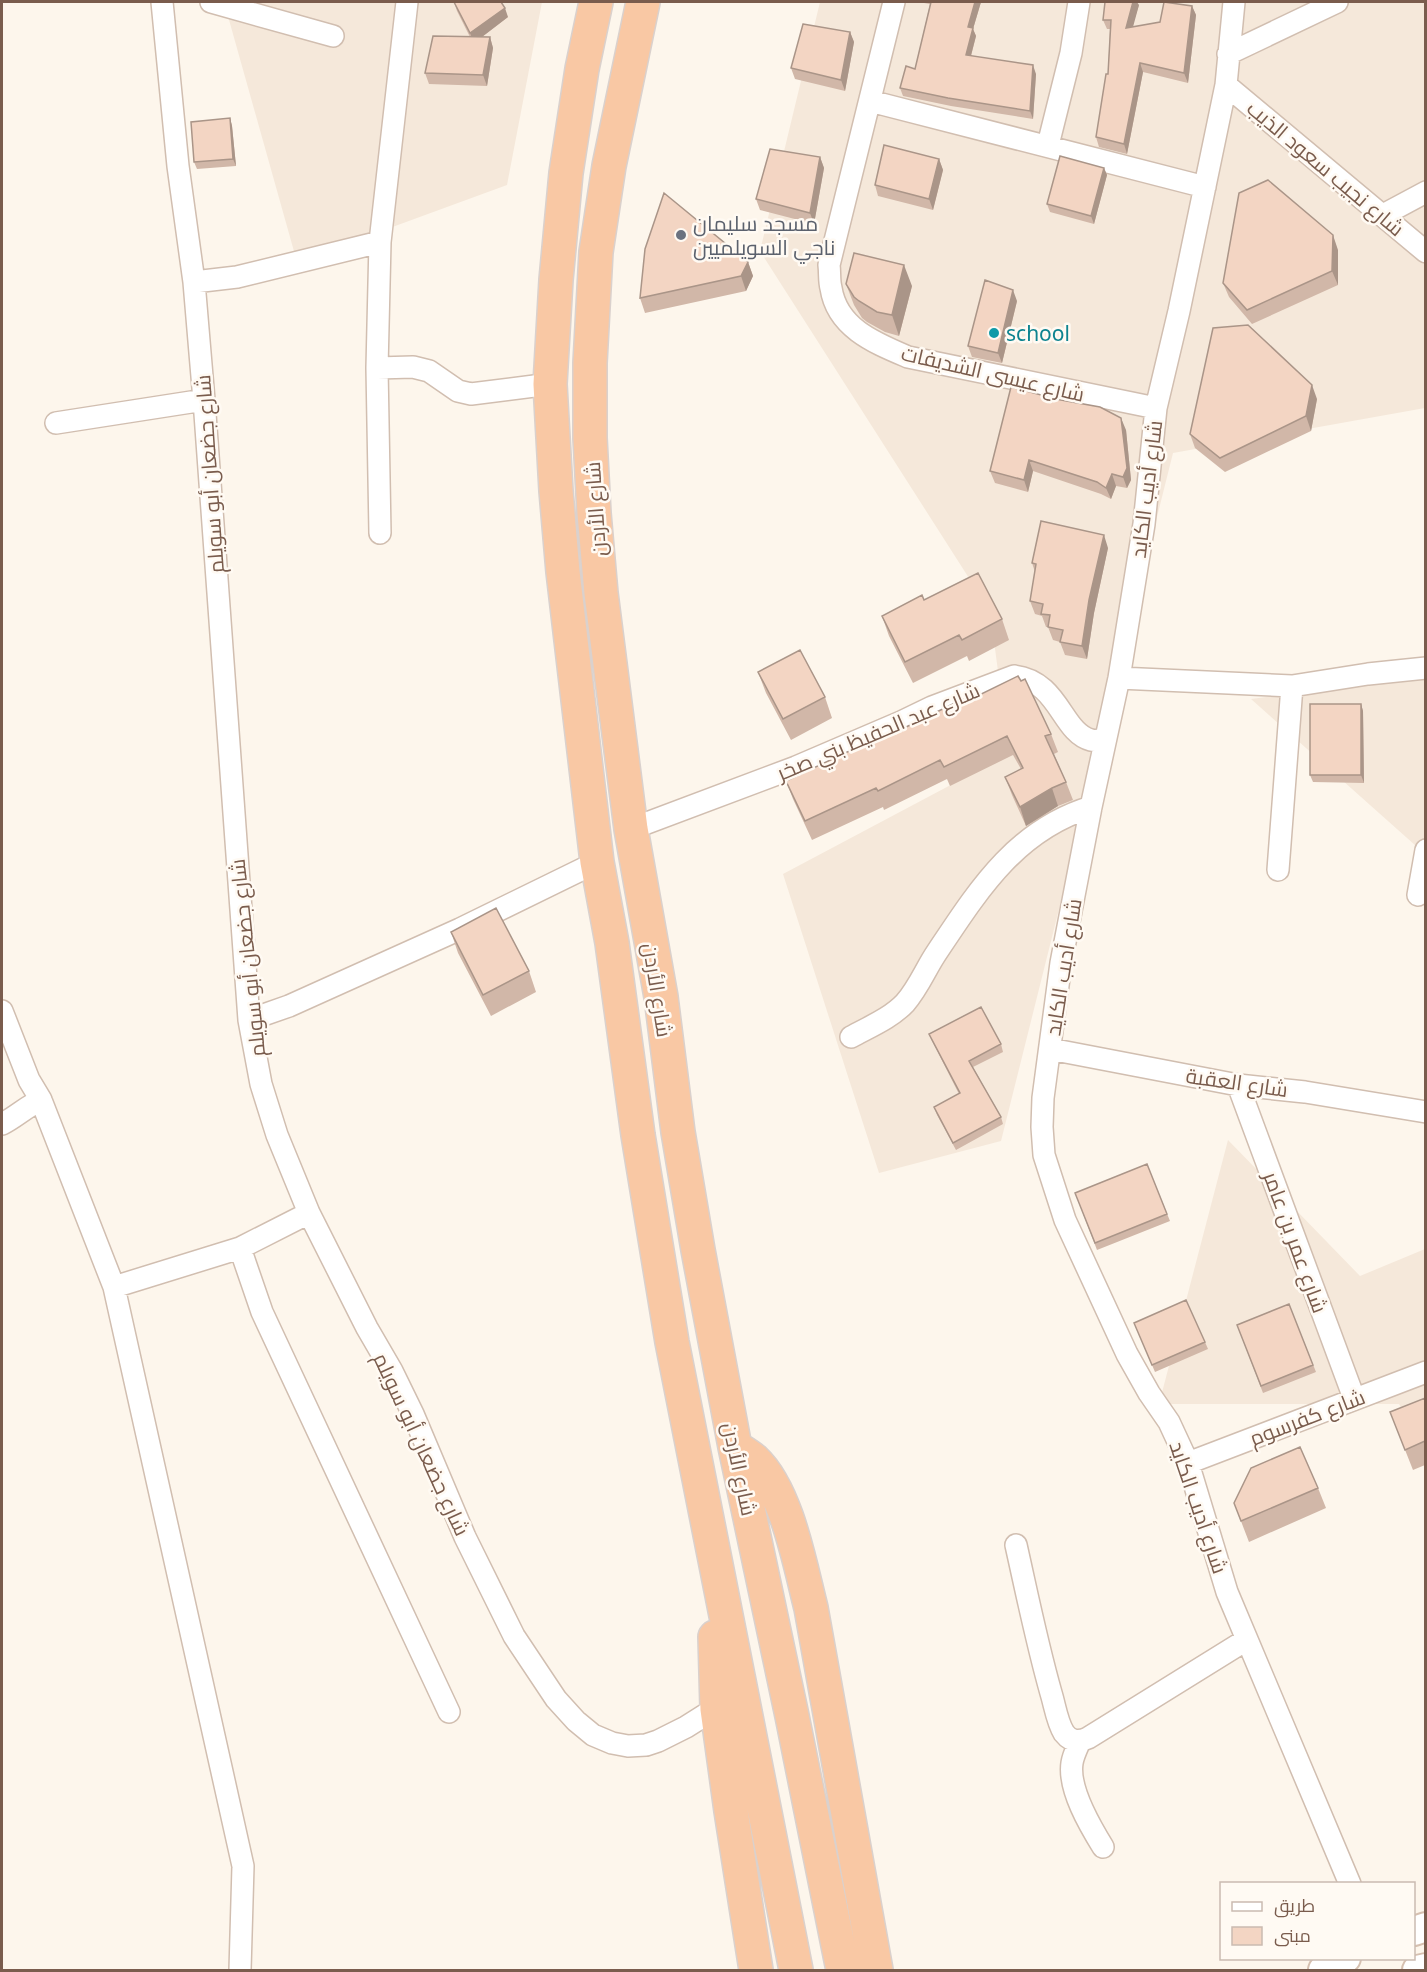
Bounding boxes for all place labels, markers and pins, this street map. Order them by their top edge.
place label: مسجد سليمان ناجي السويلميين [693,209,835,264]
marker: مسجد سليمان ناجي السويلميين [674,228,688,242]
place label: school [1006,319,1070,347]
marker: school [987,326,1001,340]

